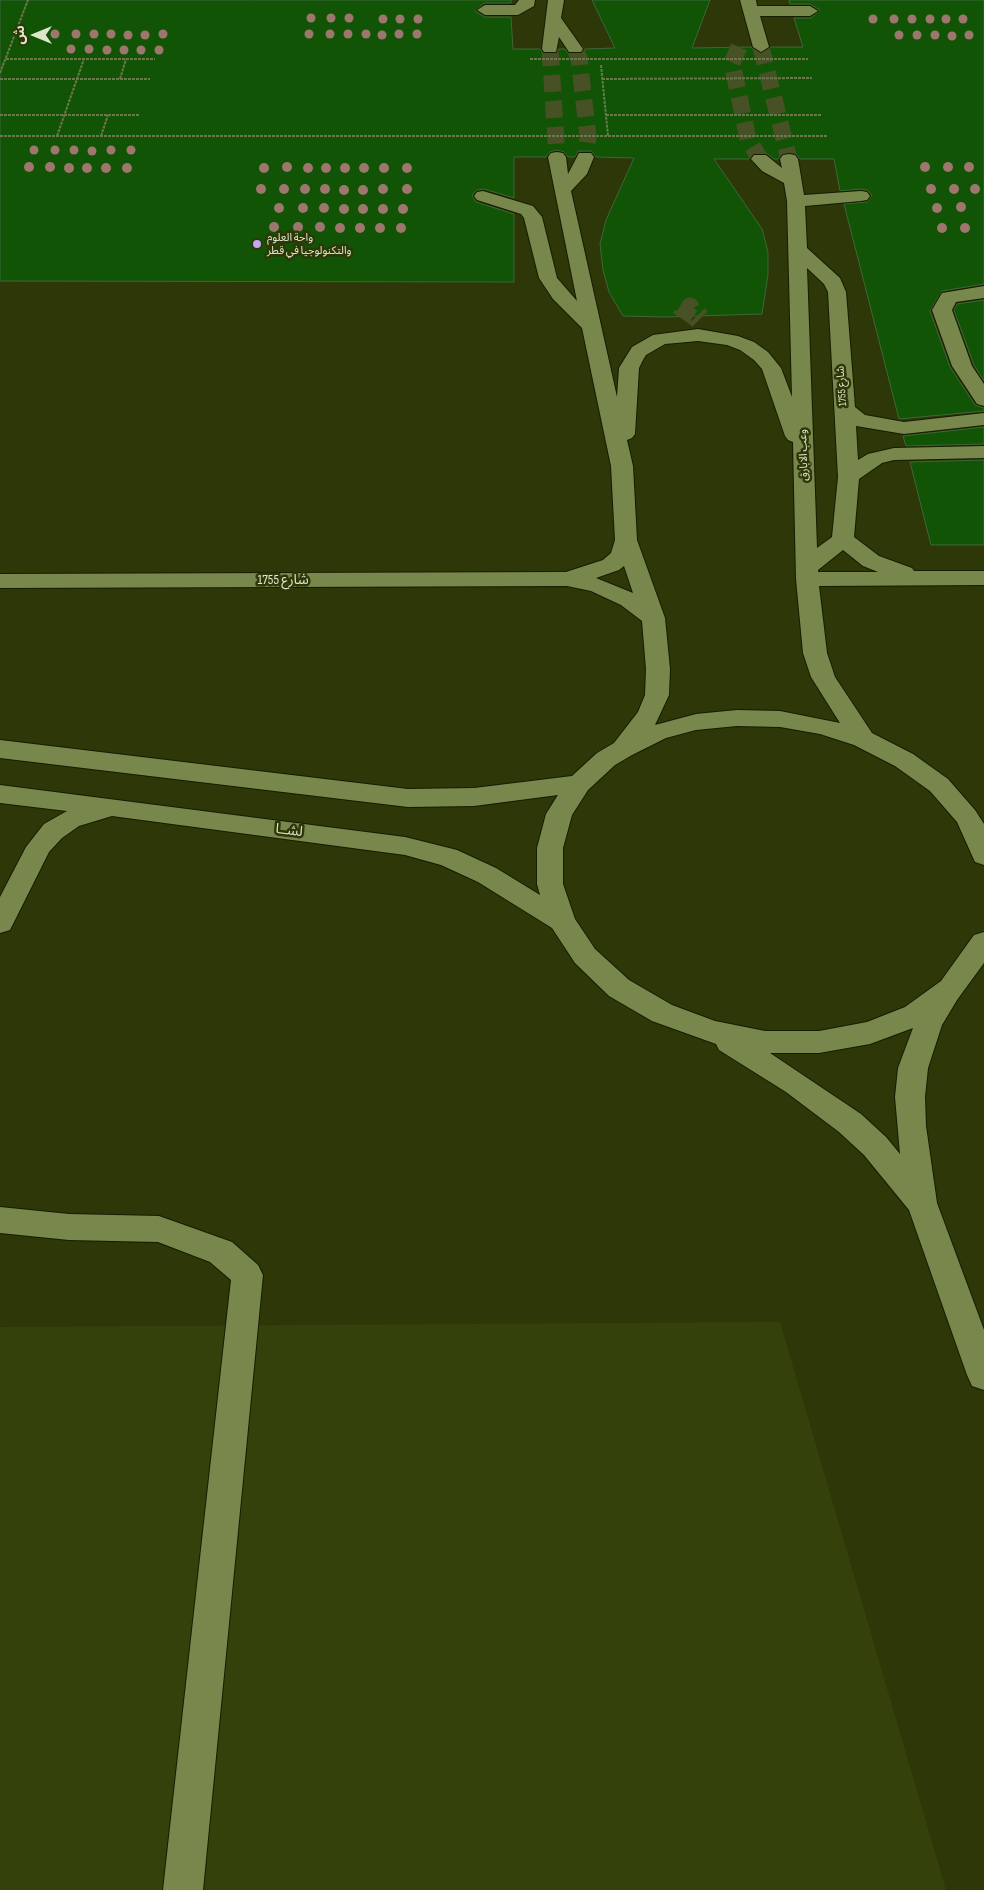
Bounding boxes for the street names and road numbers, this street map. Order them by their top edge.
street label: شارع 1755 [834,365,850,407]
street label: وعب الابارق [797,429,811,481]
street label: شارع 1755 [257,572,309,588]
street label: لشــا [274,821,304,841]

